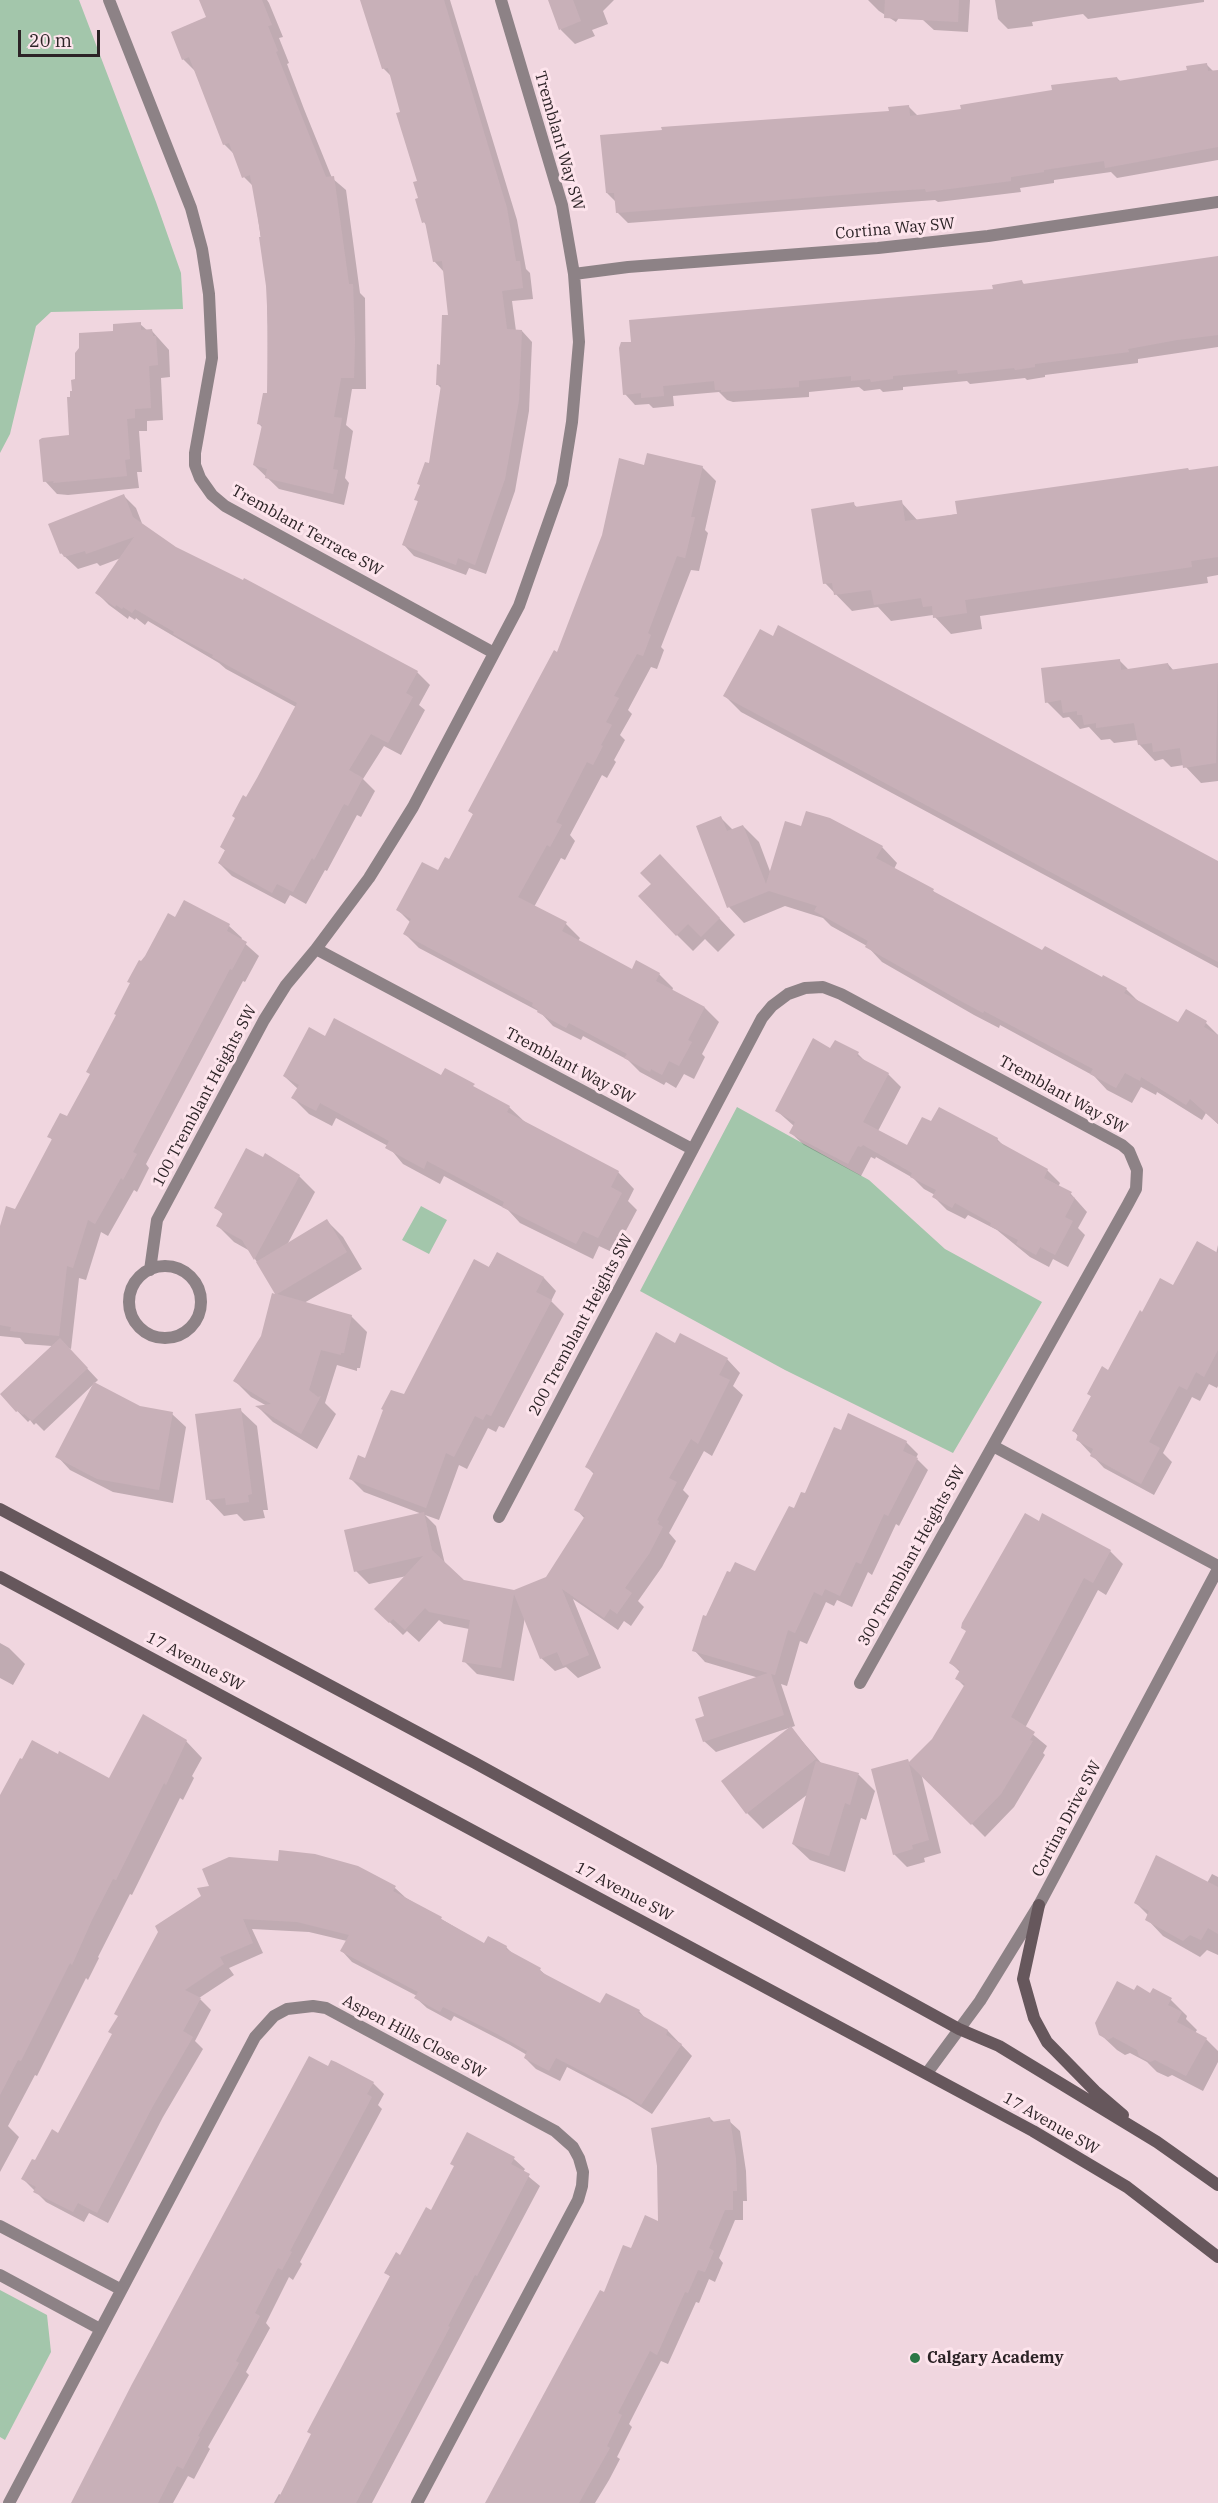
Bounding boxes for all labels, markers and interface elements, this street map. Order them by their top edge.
scale bar [21,18,104,56]
text: 20 m [29,29,72,52]
street label: Tremblant Way SW [530,69,588,213]
street label: Cortina Way SW [834,214,956,244]
street label: Tremblant Terrace SW [228,481,386,581]
street label: 100 Tremblant Heights SW [149,1002,261,1190]
street label: Tremblant Way SW [502,1024,638,1108]
street label: Tremblant Way SW [995,1052,1131,1138]
street label: 200 Tremblant Heights SW [525,1231,637,1419]
street label: 300 Tremblant Heights SW [854,1463,970,1649]
street label: 17 Avenue SW [143,1628,247,1696]
street label: Cortina Drive SW [1028,1758,1106,1880]
street label: 17 Avenue SW [572,1858,676,1926]
street label: Aspen Hills Close SW [339,1991,489,2083]
street label: 17 Avenue SW [1000,2089,1102,2159]
place label: Calgary Academy [927,2348,1064,2368]
marker: Calgary Academy [908,2351,922,2365]

